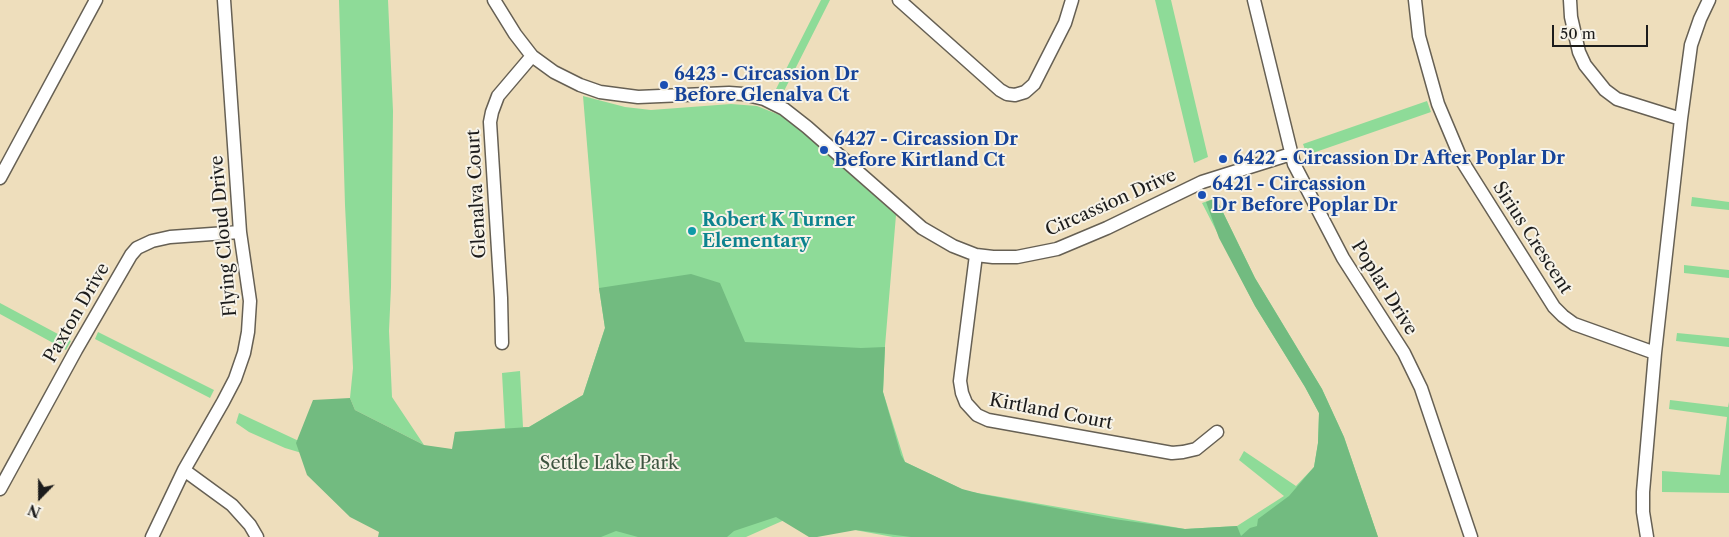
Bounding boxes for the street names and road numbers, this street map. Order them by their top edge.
street label: Glenalva Court [463,129,491,259]
street label: Flying Cloud Drive [206,154,242,318]
street label: Circassion Drive [1042,165,1180,241]
street label: Sirius Crescent [1488,178,1576,298]
street label: Poplar Drive [1346,237,1422,339]
street label: Paxton Drive [40,259,114,367]
street label: Kirtland Court [987,389,1115,435]

